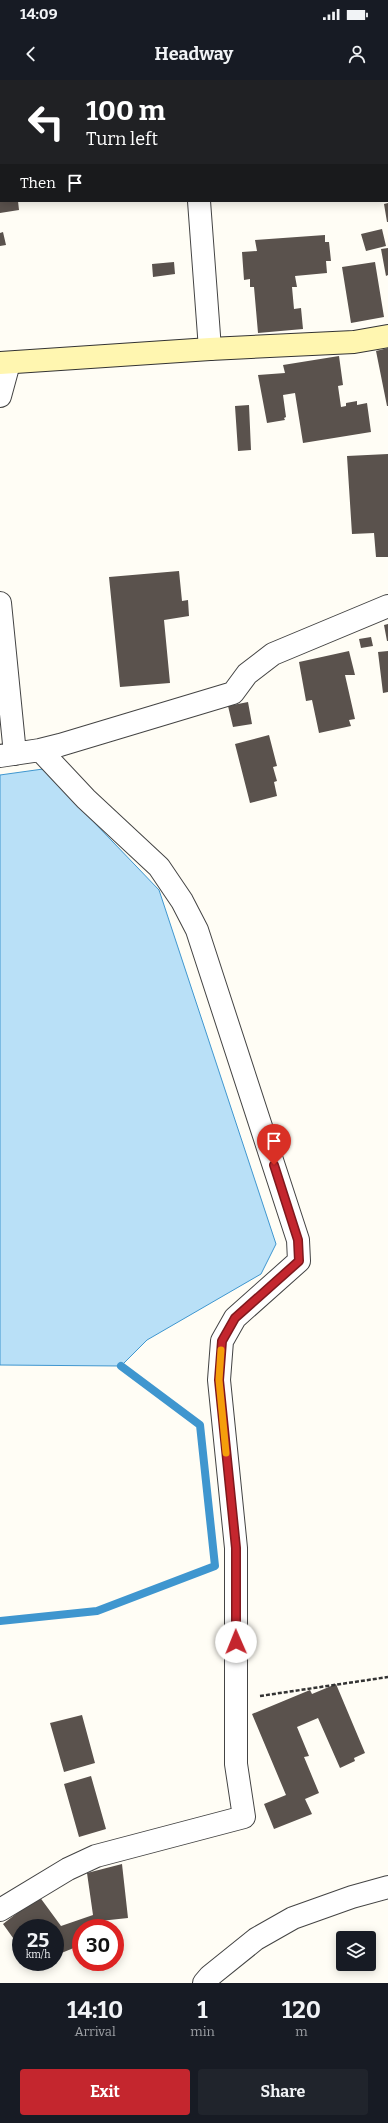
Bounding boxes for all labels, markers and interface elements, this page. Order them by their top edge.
text: 14:09 [20,5,58,23]
icon: back [20,43,42,65]
text: Headway [155,43,233,65]
icon: person [346,43,368,65]
text: 100 m [86,94,165,127]
icon: left [20,96,72,148]
text: Turn left [86,128,158,150]
icon: arrive [64,172,86,194]
text: Then [20,174,56,192]
pin [257,1124,291,1165]
icon: arrive [263,1130,285,1152]
position arrow [215,1621,257,1663]
speed limit sign: 30 [72,1919,124,1971]
text: 25 [27,1928,49,1952]
map controls [336,1931,376,1971]
button: layers [336,1931,376,1971]
text: km/h [26,1949,50,1961]
text: 14:10 [67,1996,123,2024]
text: 1 [197,1996,208,2024]
text: 120 [282,1996,321,2024]
text: Arrival [75,2024,116,2039]
text: min [190,2024,215,2039]
text: m [295,2024,308,2039]
button: Exit [20,2069,190,2115]
button: Share [198,2069,368,2115]

